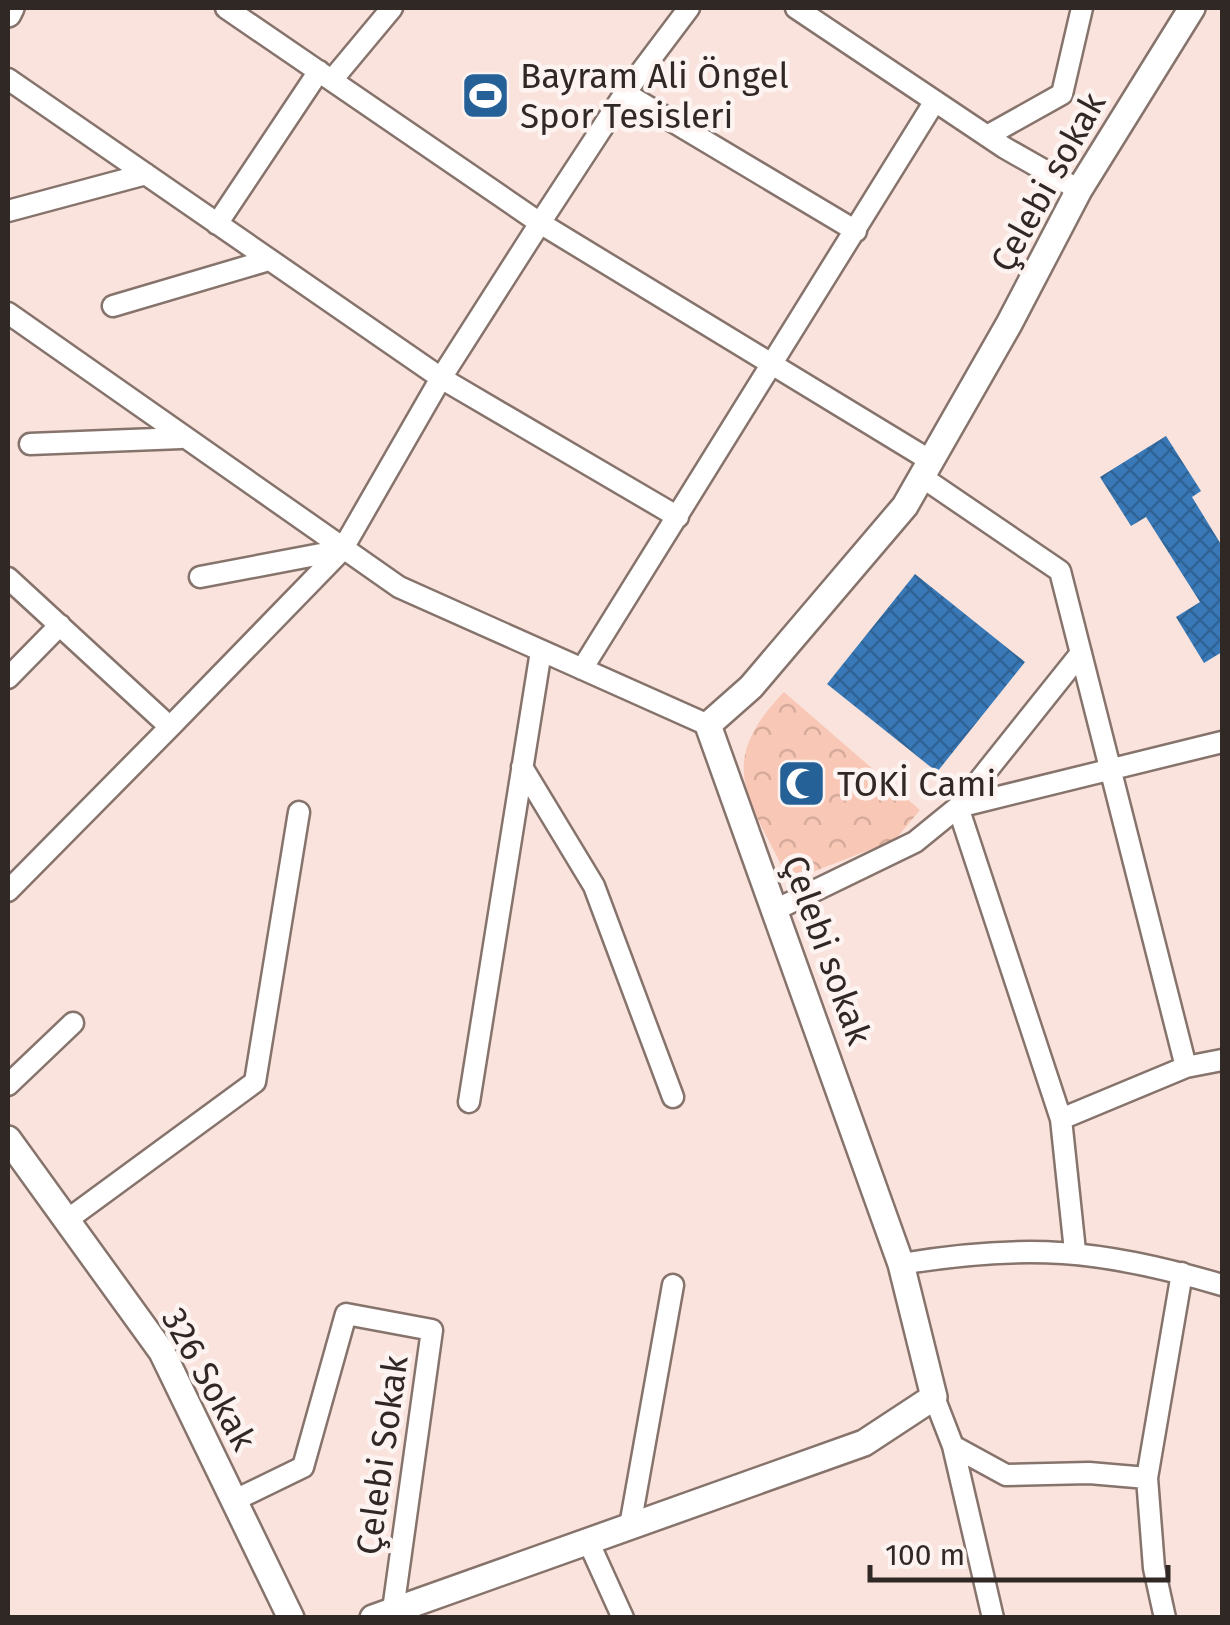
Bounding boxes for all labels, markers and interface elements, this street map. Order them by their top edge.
place label: Bayram Ali Öngel Spor Tesisleri [520,55,789,137]
sports icon: Bayram Ali Öngel Spor Tesisleri [459,70,511,122]
street label: Çelebi sokak [982,85,1115,279]
mosque icon: TOKİ Cami [776,758,828,810]
place label: TOKİ Cami [837,763,996,805]
street label: Çelebi sokak [772,850,881,1051]
street label: 326 Sokak [153,1300,265,1458]
street label: Çelebi Sokak [347,1353,418,1558]
scale bar [870,1520,1168,1582]
text: 100 m [885,1537,965,1573]

